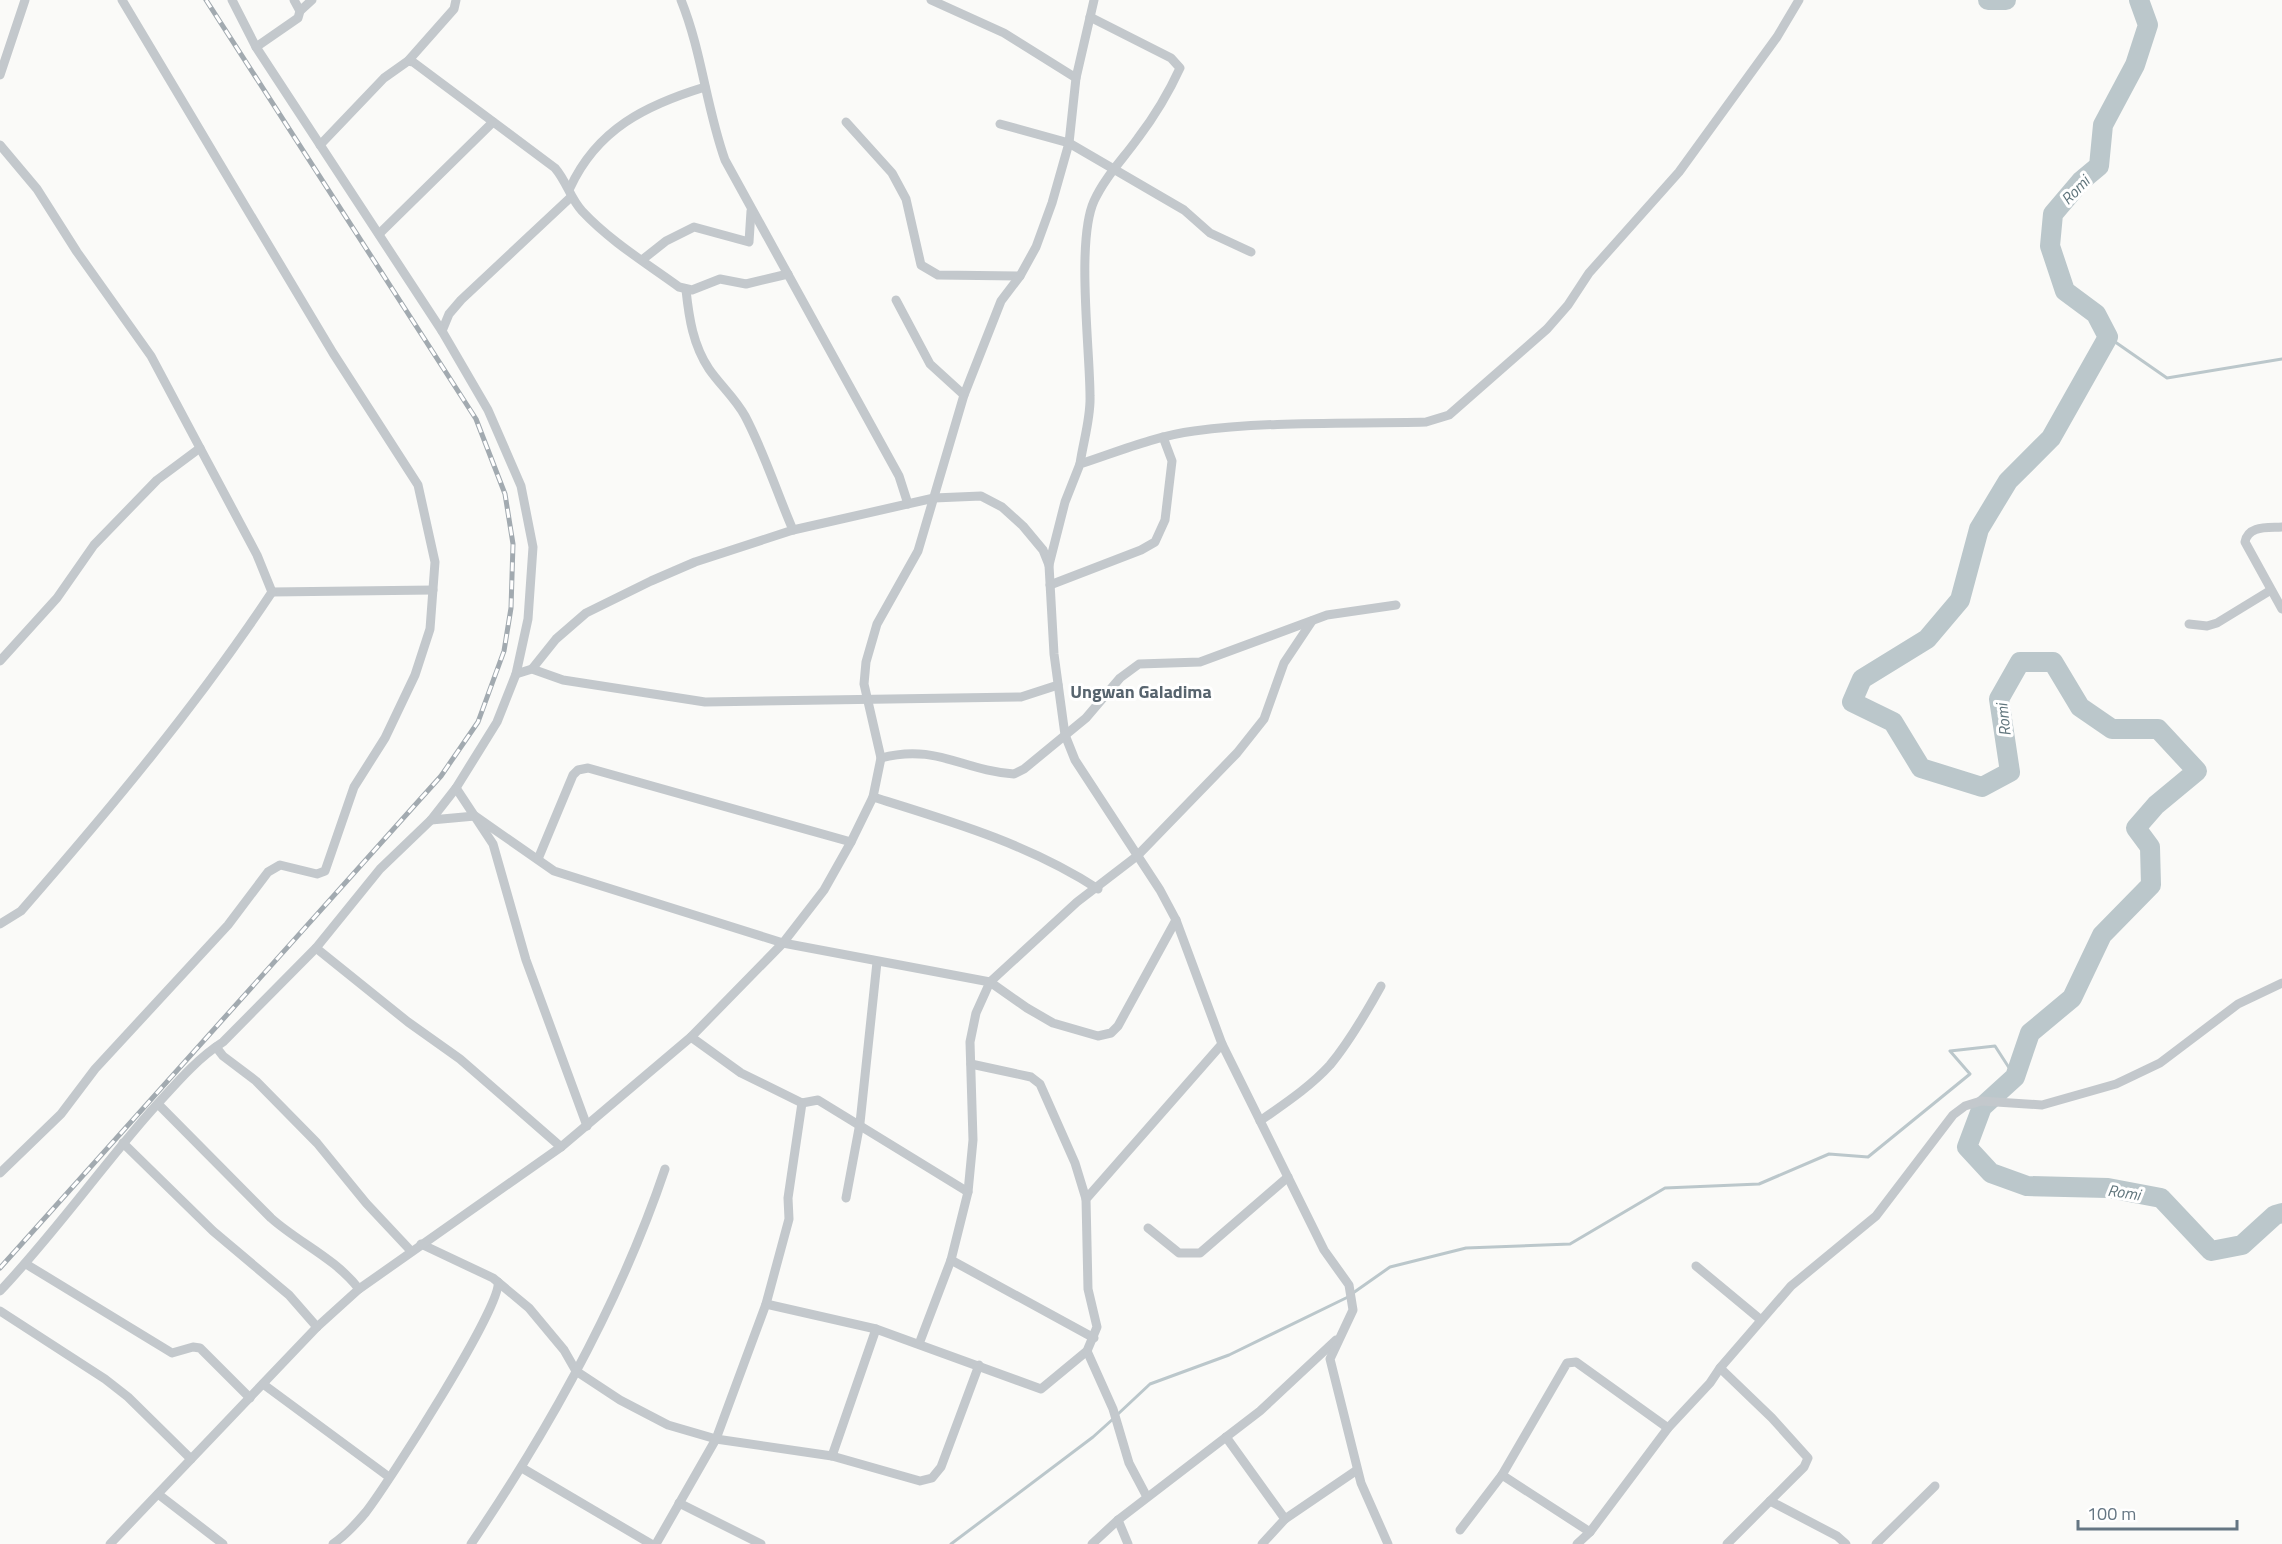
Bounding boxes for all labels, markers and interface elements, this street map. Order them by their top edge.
water label: Romi [2055,169,2096,210]
district label: Ungwan Galadima [1070,678,1212,705]
water label: Romi [1989,701,2017,737]
water label: Romi [2106,1178,2144,1207]
scale bar [2078,1493,2237,1531]
text: 100 m [2087,1500,2136,1527]

